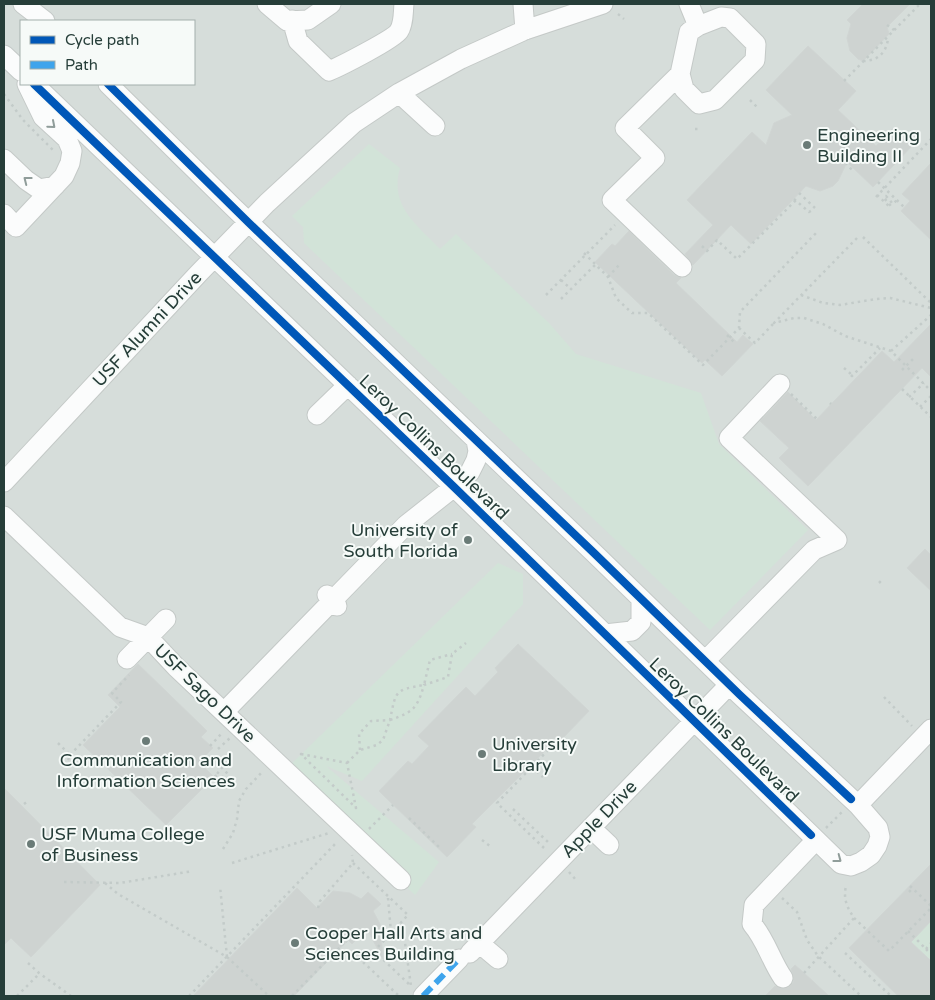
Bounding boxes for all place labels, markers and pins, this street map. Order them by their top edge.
place label: Engineering Building II [817,124,920,167]
marker: Engineering Building II [801,139,813,151]
place label: University of South Florida [343,519,458,562]
marker: University of South Florida [462,534,474,546]
place label: University Library [492,733,577,776]
marker: Communication and Information Sciences [140,735,152,747]
marker: University Library [476,748,488,760]
place label: Communication and Information Sciences [57,749,235,792]
place label: USF Muma College of Business [41,823,205,866]
marker: USF Muma College of Business [25,838,37,850]
place label: Cooper Hall Arts and Sciences Building [305,922,482,965]
marker: Cooper Hall Arts and Sciences Building [289,937,301,949]

